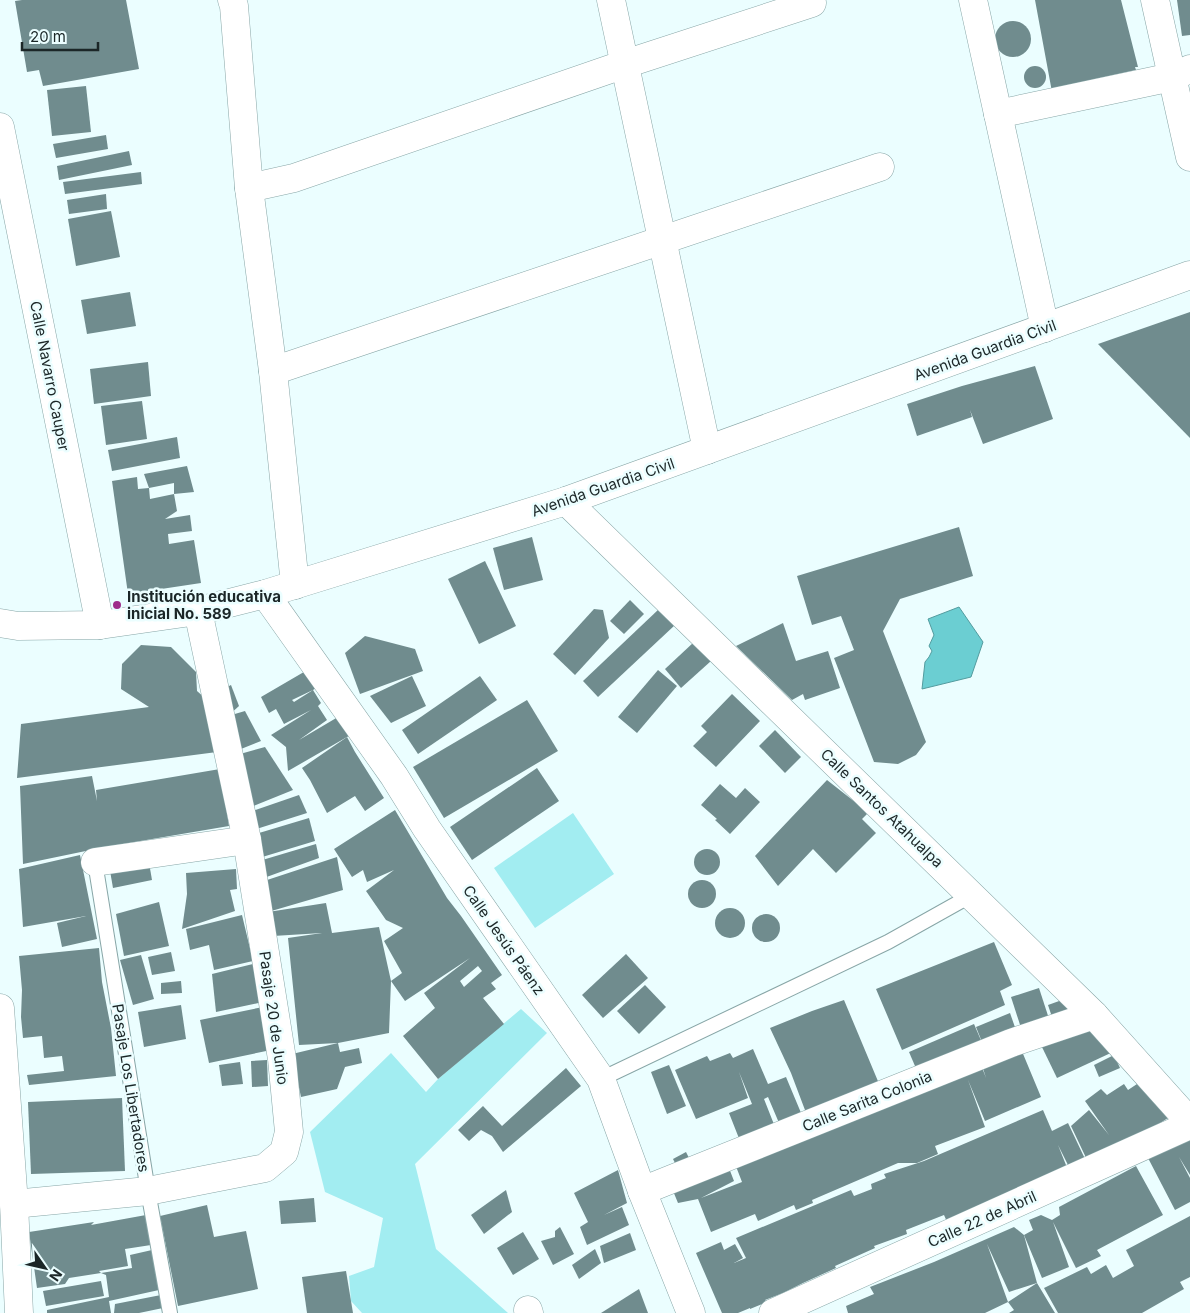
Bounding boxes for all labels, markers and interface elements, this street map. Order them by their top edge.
scale bar [22,20,99,52]
text: 20 m [30,27,66,46]
street label: Calle Navarro Cauper [26,299,74,453]
street label: Avenida Guardia Civil [911,315,1059,385]
street label: Avenida Guardia Civil [529,454,677,520]
place label: Institución educativa inicial No. 589 [127,587,281,623]
marker: Institución educativa inicial No. 589 [111,599,123,611]
street label: Calle Santos Atahualpa [817,744,947,872]
street label: Calle Jesús Páenz [459,881,549,999]
street label: Pasaje 20 de Junio [255,950,293,1086]
street label: Pasaje Los Libertadores [108,1002,154,1174]
street label: Calle Sarita Colonia [799,1066,935,1136]
street label: Calle 22 de Abril [925,1187,1039,1251]
north arrow [20,1243,70,1293]
text: N [46,1266,66,1285]

